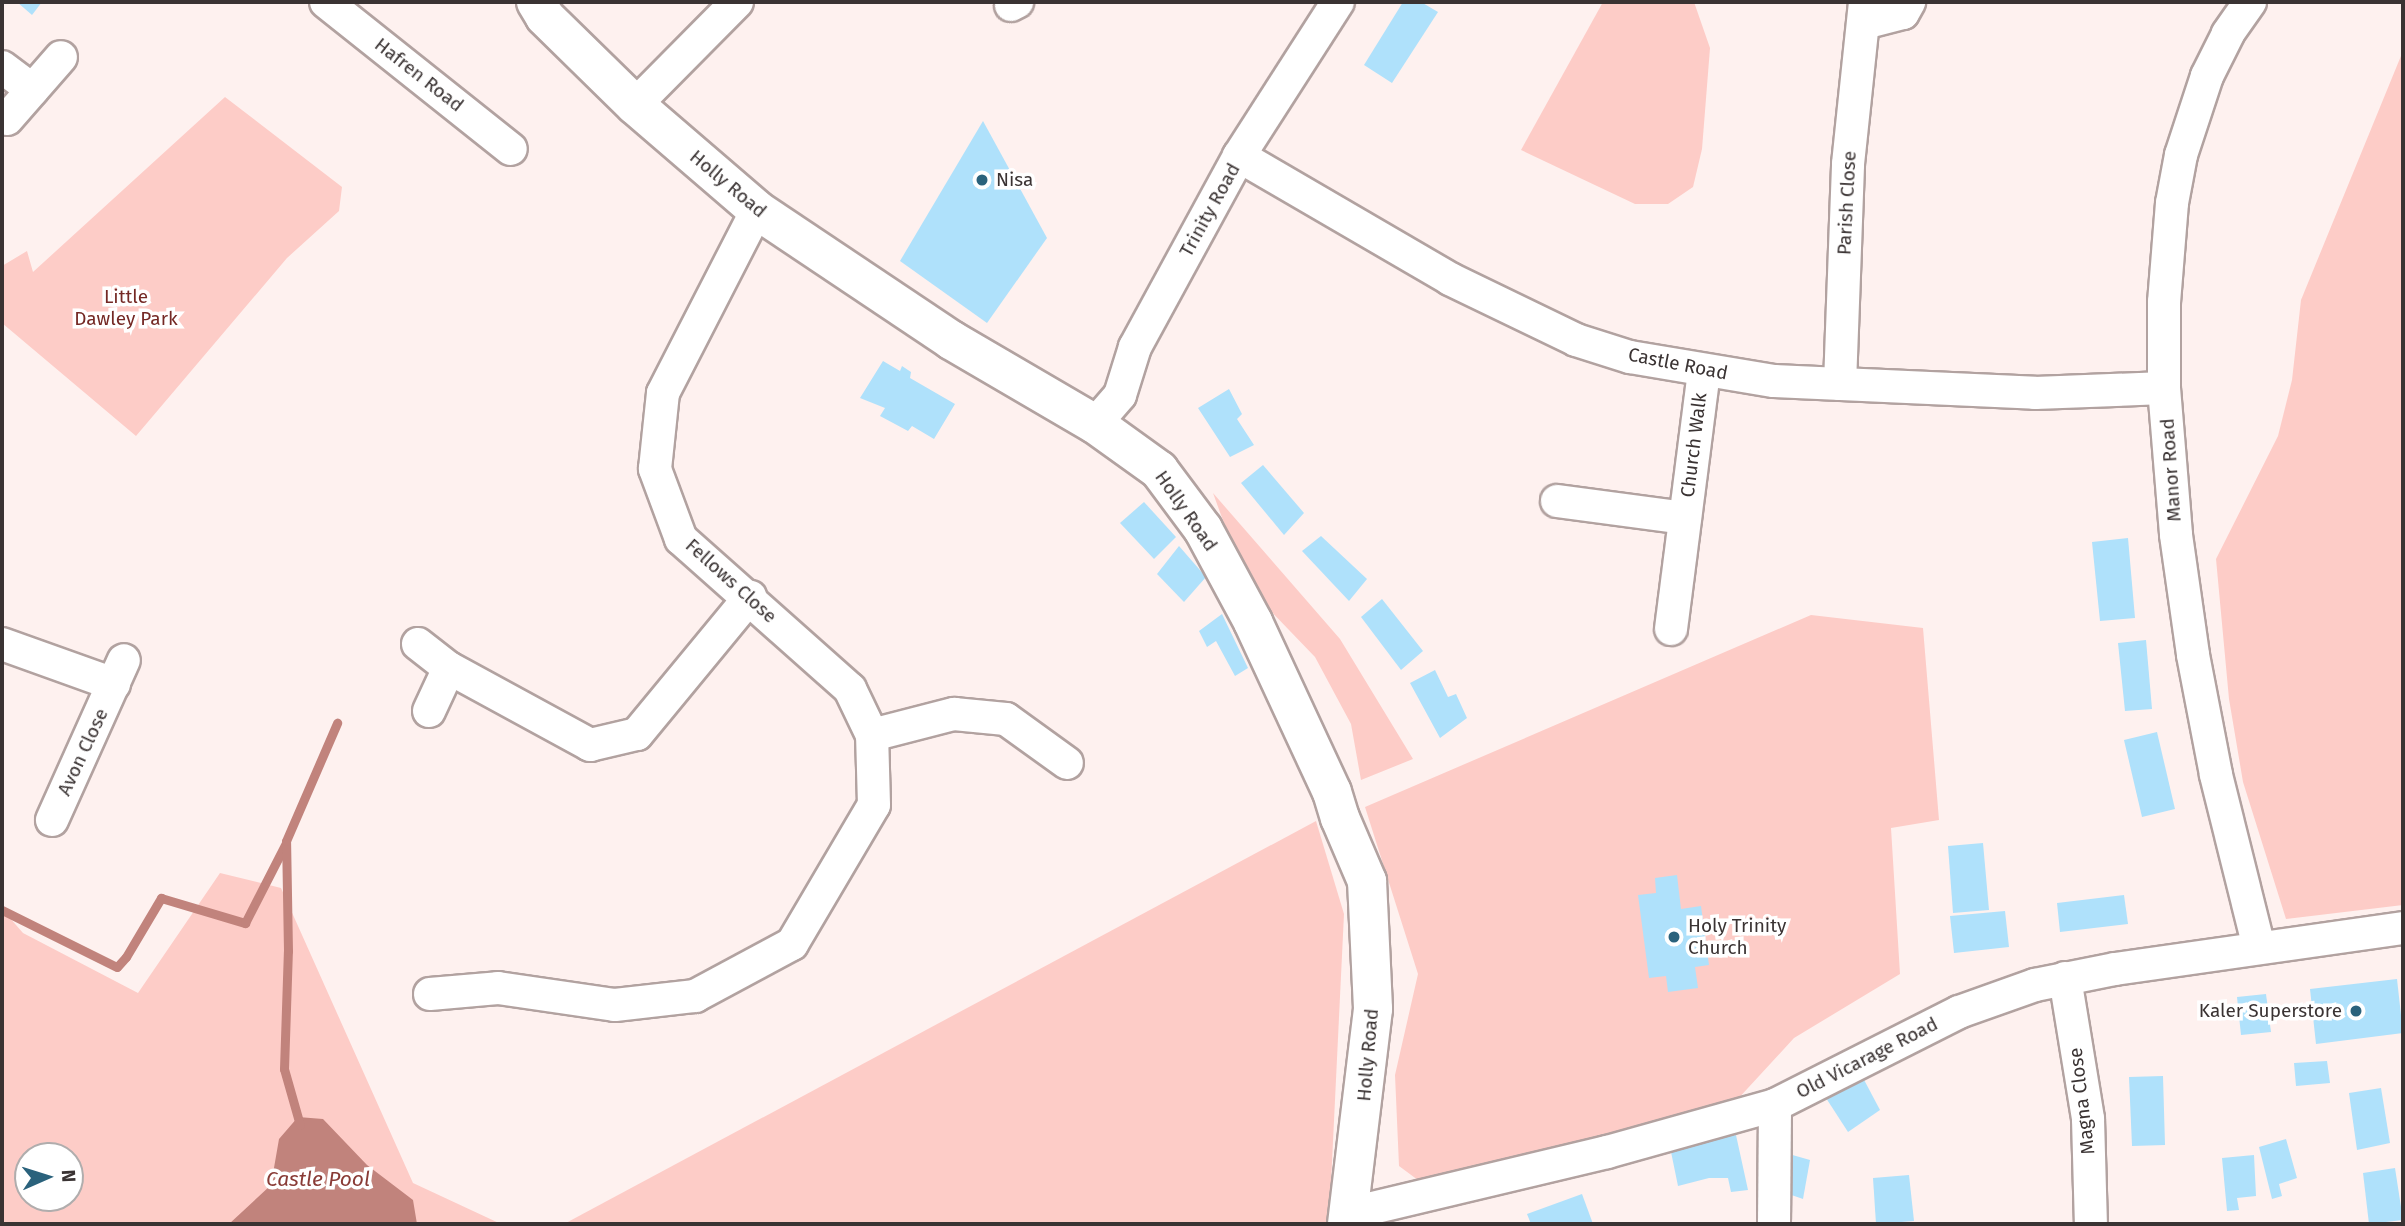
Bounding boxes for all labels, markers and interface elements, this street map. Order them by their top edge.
street label: Hafren Road [370,33,468,117]
street label: Holly Road [685,145,771,223]
street label: Parish Close [1833,150,1861,256]
street label: Trinity Road [1175,159,1245,261]
place label: Nisa [996,169,1033,191]
marker: Nisa [974,172,990,188]
park label: Little Dawley Park [74,286,178,330]
street label: Castle Road [1626,343,1730,385]
street label: Church Walk [1676,391,1712,499]
street label: Manor Road [2156,418,2186,522]
street label: Holly Road [1150,466,1222,556]
street label: Fellows Close [681,534,781,628]
street label: Avon Close [53,705,113,799]
place label: Holy Trinity Church [1688,915,1786,959]
marker: Holy Trinity Church [1666,929,1682,945]
place label: Kaler Superstore [2199,1000,2342,1022]
marker: Kaler Superstore [2348,1003,2364,1019]
street label: Holly Road [1353,1008,1383,1102]
street label: Old Vicarage Road [1792,1012,1942,1104]
street label: Magna Close [2064,1046,2100,1156]
north arrow [14,1142,84,1212]
water label: Castle Pool [266,1166,370,1192]
text: N [57,1169,80,1183]

